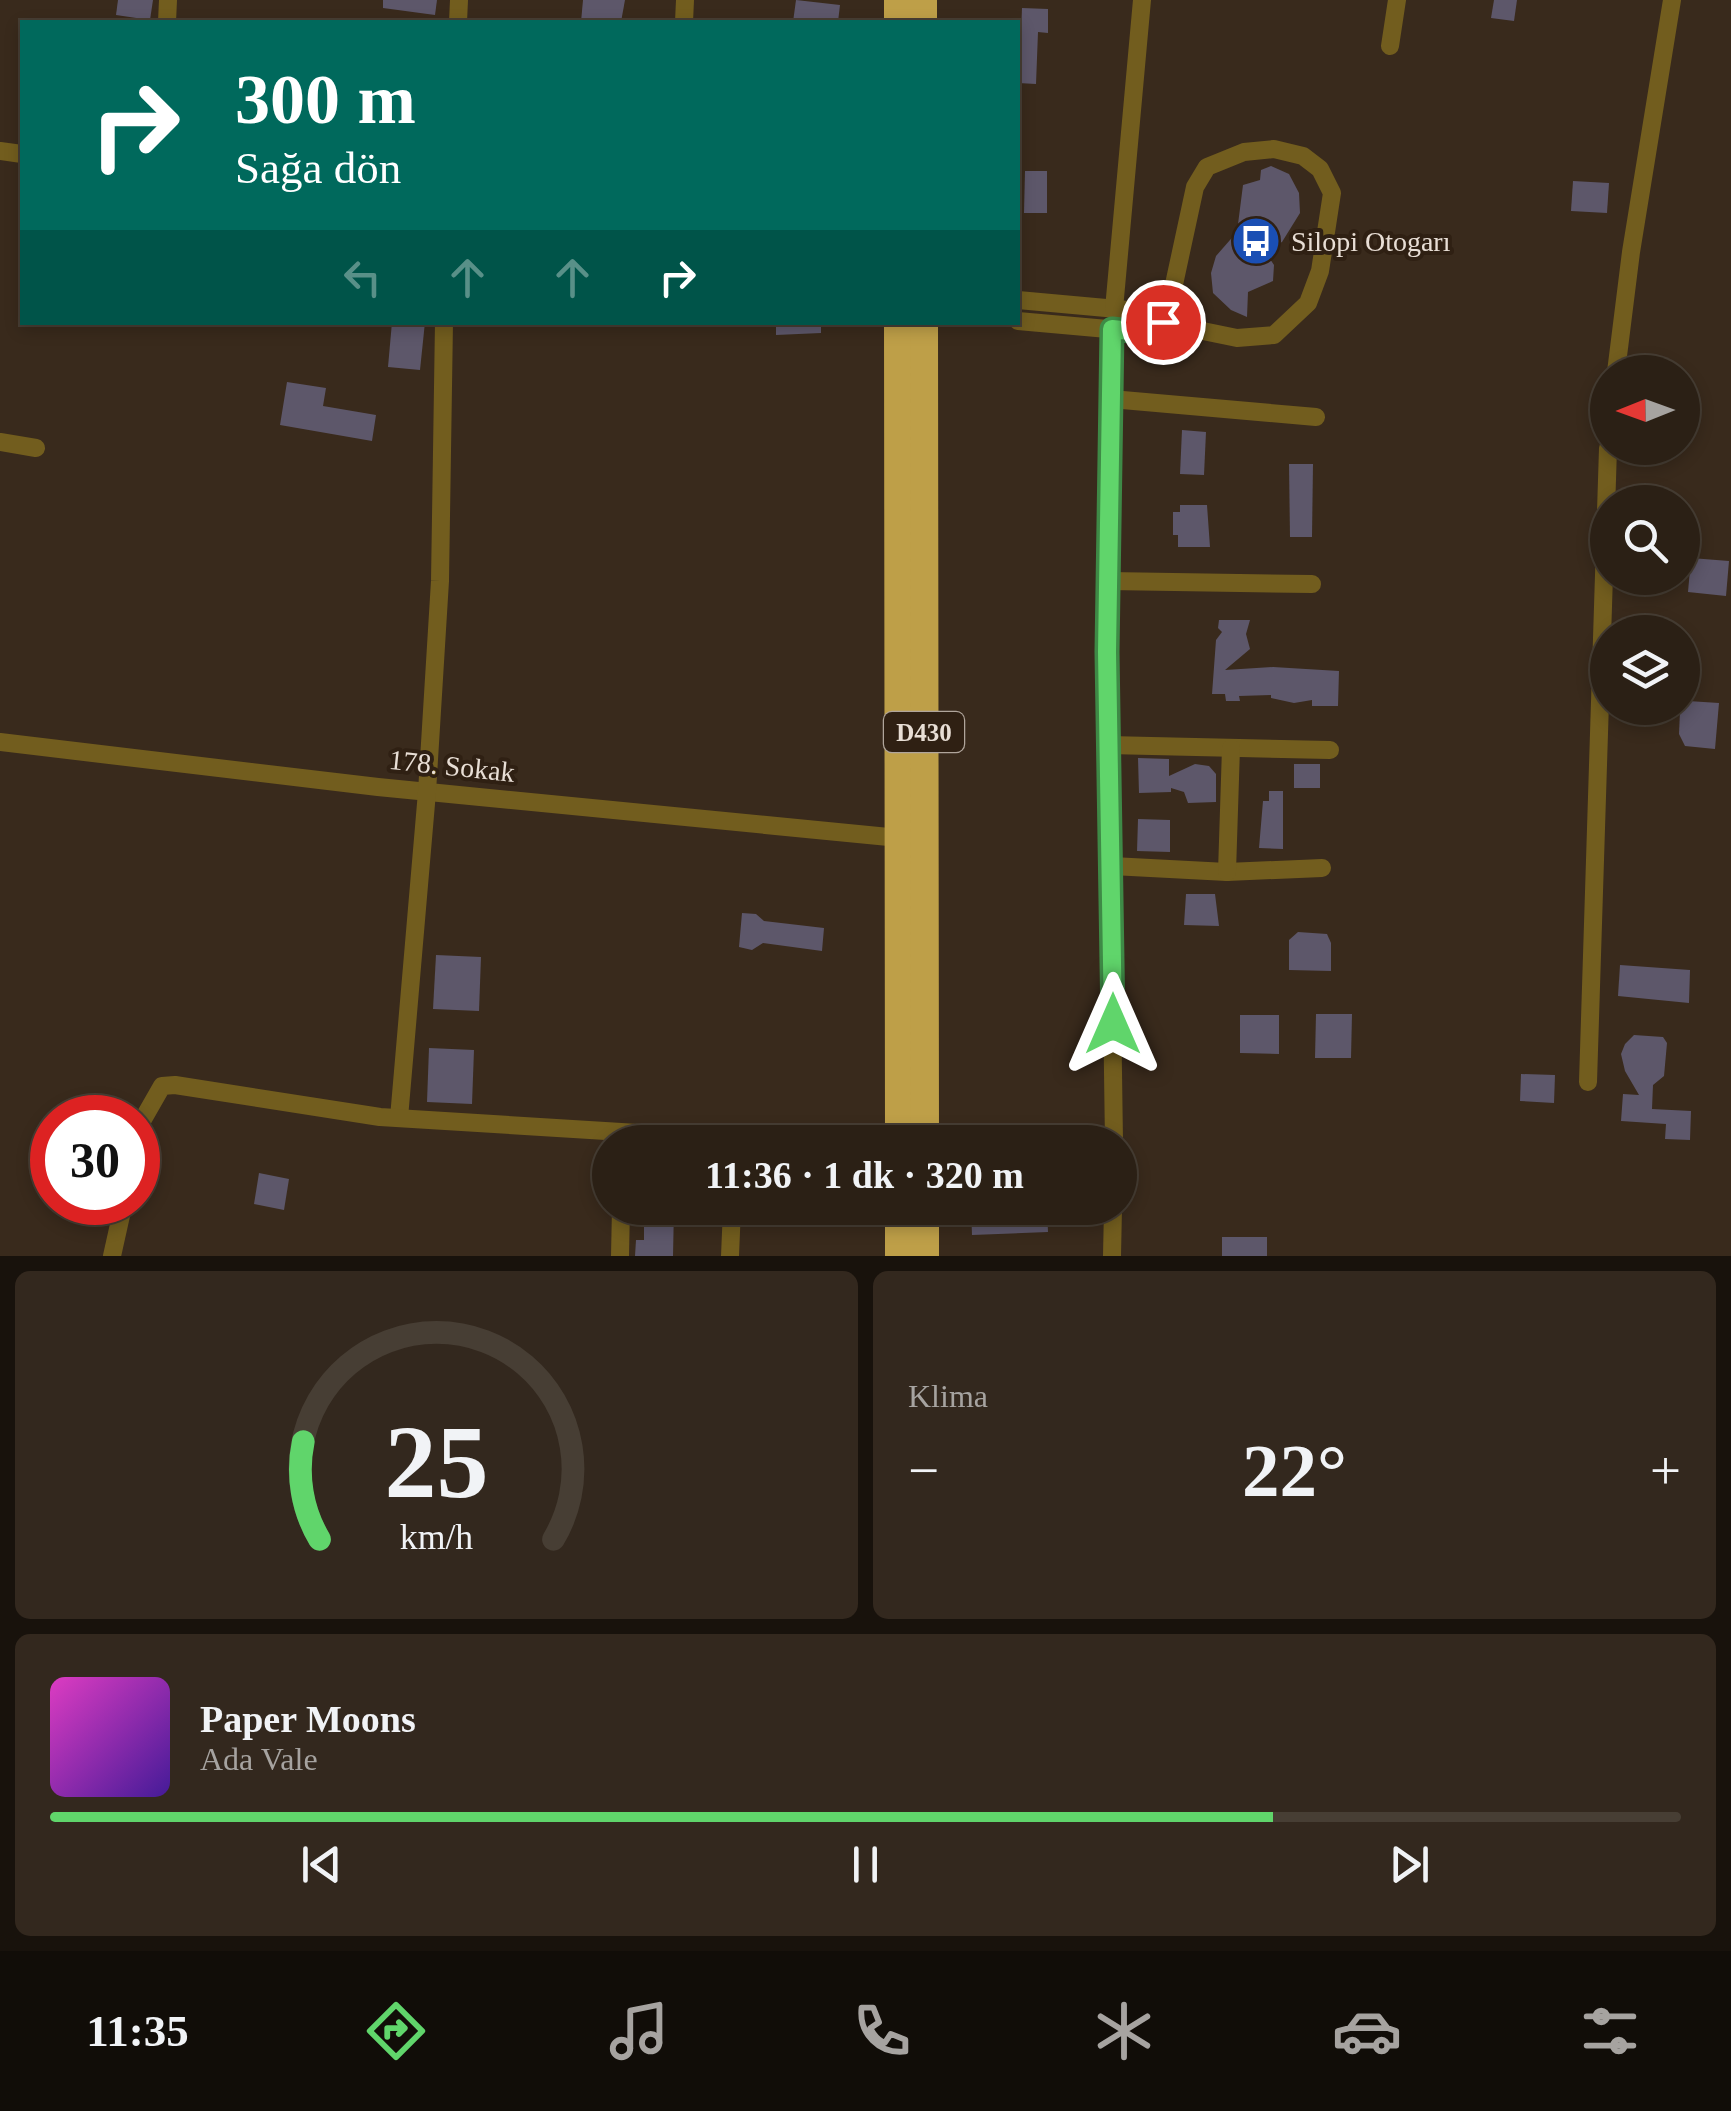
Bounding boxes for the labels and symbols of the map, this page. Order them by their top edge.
bus stop icon: Silopi Otogarı [1230,215,1282,267]
place label: Silopi Otogarı [1291,226,1451,257]
pin [1121,280,1206,365]
north arrow [1590,355,1700,465]
road number: D430 [884,712,964,752]
street label: 178. Sokak [388,744,516,788]
position arrow [1061,972,1165,1076]
speed limit sign: 30 [30,1095,160,1225]

